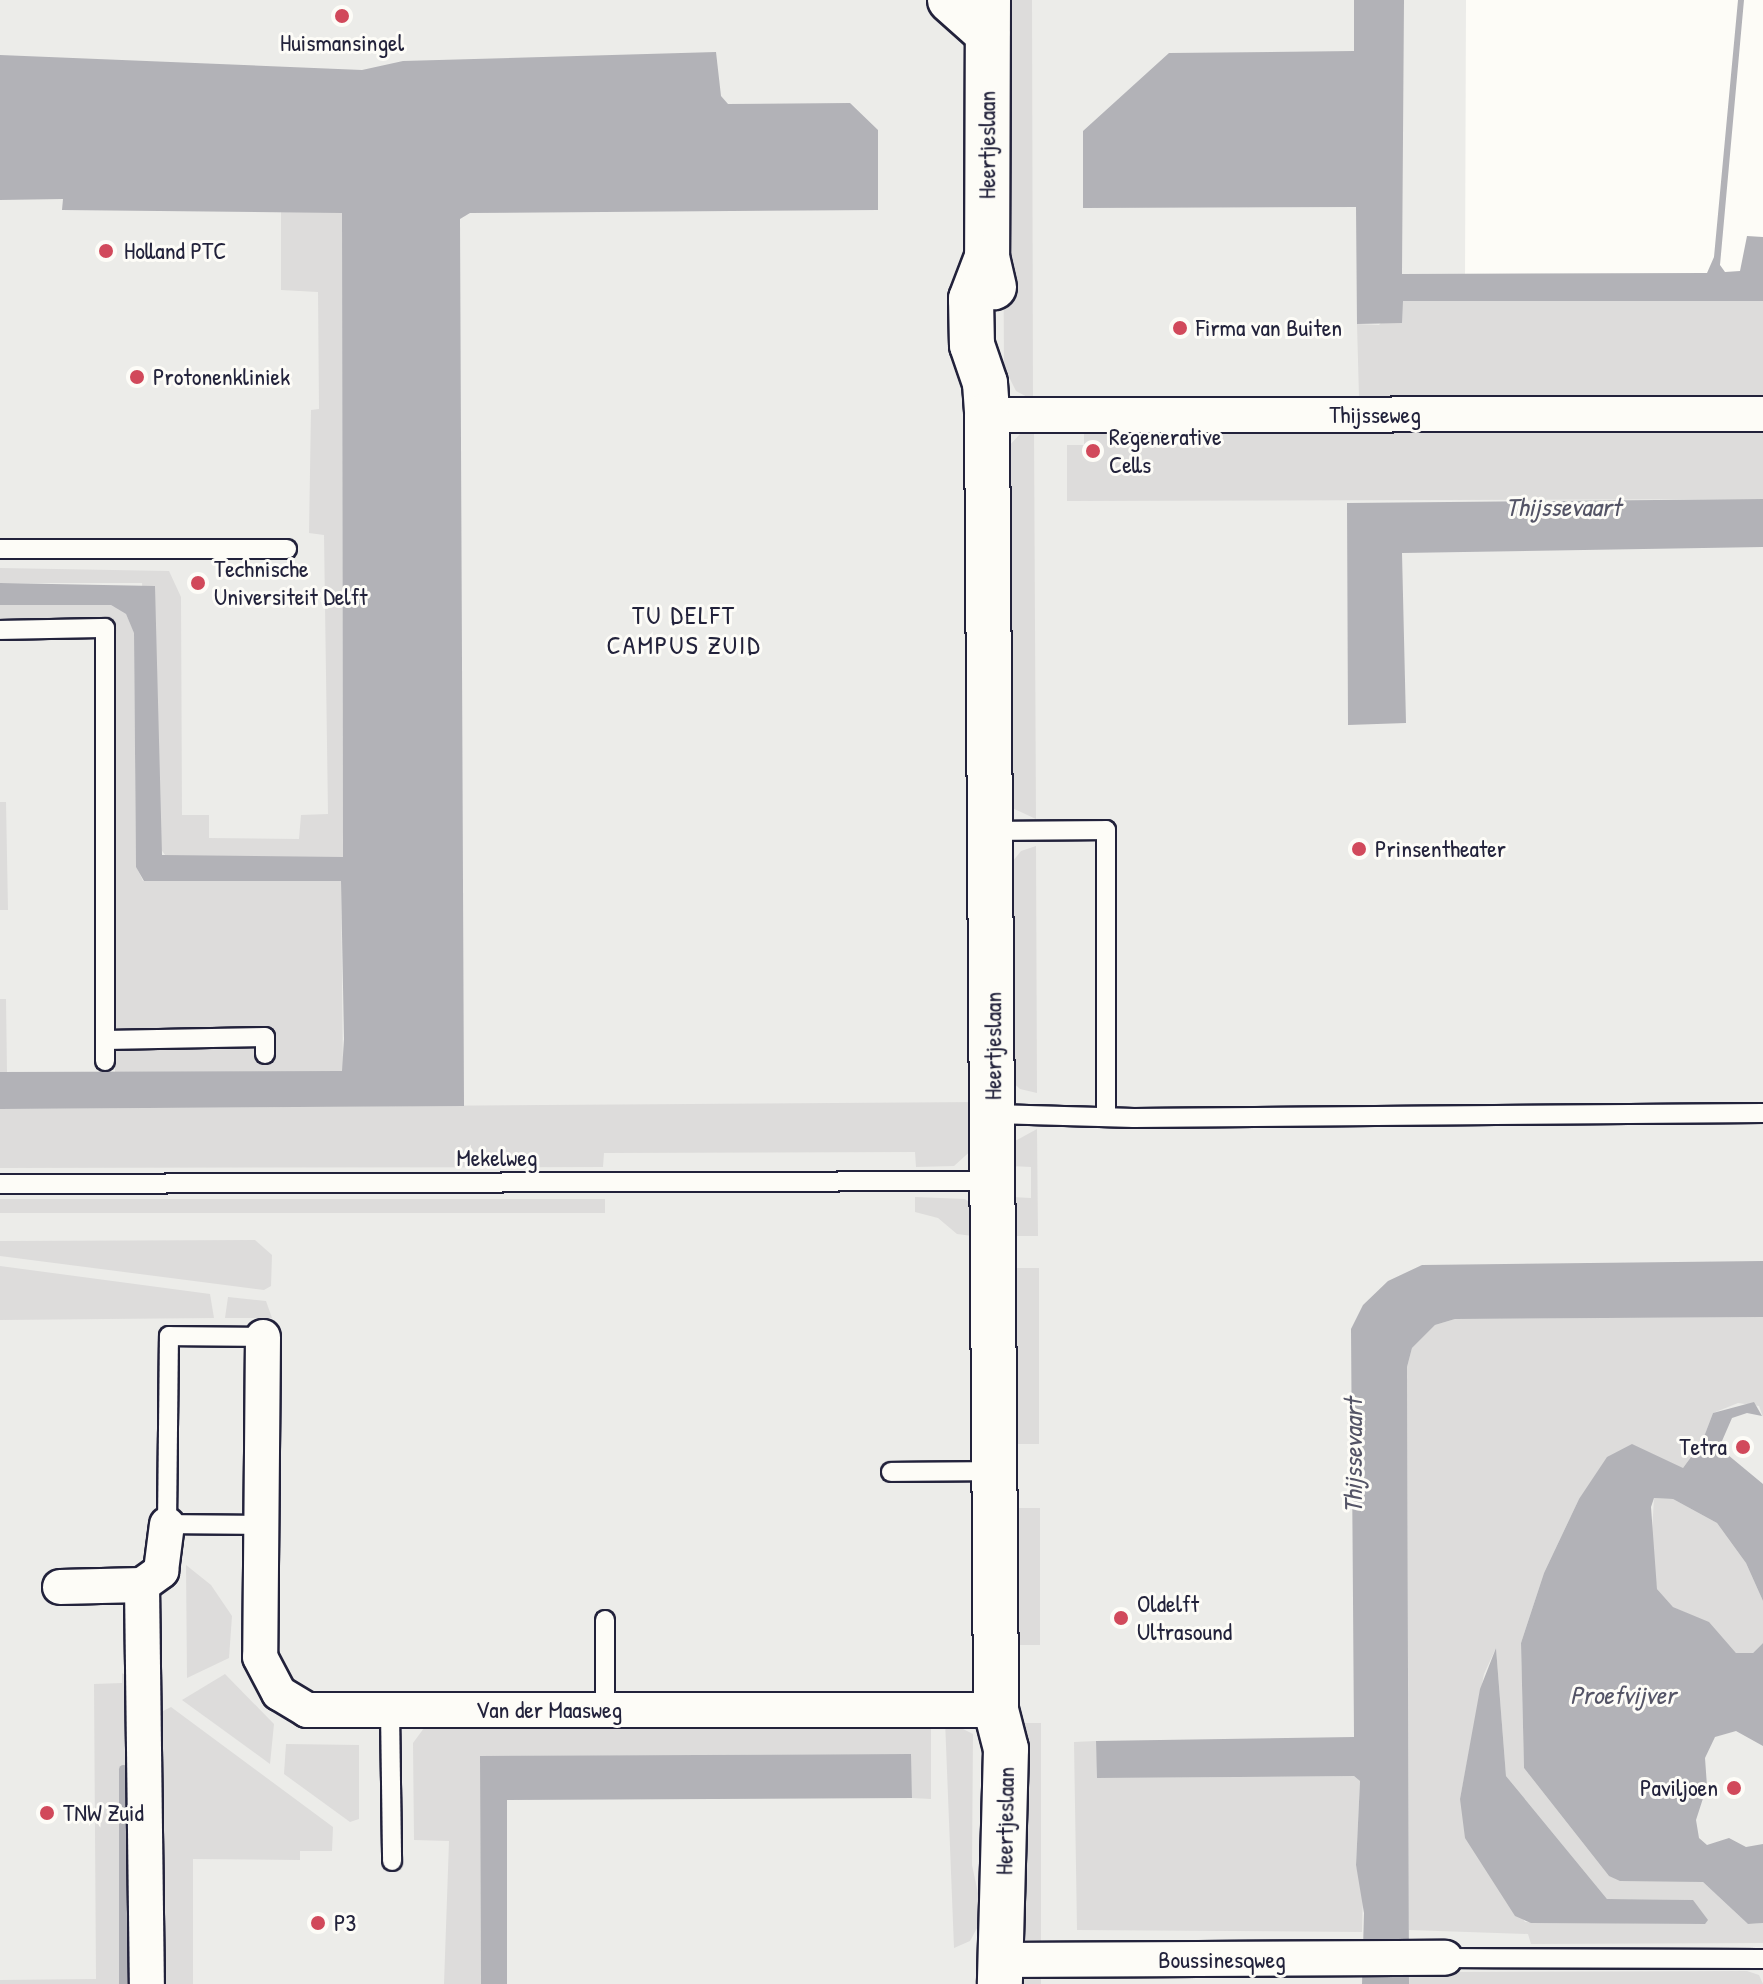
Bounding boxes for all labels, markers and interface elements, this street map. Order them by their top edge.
marker: Huismansingel [333,7,351,25]
place label: Huismansingel [280,29,404,57]
street label: Heertjeslaan [973,91,1001,199]
place label: Holland PTC [124,237,226,265]
marker: Holland PTC [95,240,117,262]
place label: Firma van Buiten [1196,314,1342,342]
marker: Firma van Buiten [1171,319,1189,337]
place label: Protonenkliniek [153,363,290,391]
marker: Protonenkliniek [128,368,146,386]
street label: Thijsseweg [1329,401,1421,429]
place label: Regenerative Cells [1109,423,1222,479]
marker: Regenerative Cells [1084,442,1102,460]
water label: Thijssevaart [1505,491,1621,523]
place label: Technische Universiteit Delft [214,555,368,611]
marker: Technische Universiteit Delft [189,574,207,592]
district label: TU DELFT CAMPUS ZUID [606,599,762,660]
place label: Prinsentheater [1375,835,1506,863]
marker: Prinsentheater [1350,840,1368,858]
street label: Heertjeslaan [979,992,1007,1100]
street label: Mekelweg [456,1144,538,1172]
water label: Thijssevaart [1337,1398,1369,1514]
place label: Tetra [1679,1433,1727,1461]
marker: Tetra [1734,1438,1752,1456]
place label: Oldelft Ultrasound [1137,1590,1232,1646]
marker: Oldelft Ultrasound [1112,1609,1130,1627]
water label: Proefvijver [1570,1679,1676,1711]
street label: Van der Maasweg [476,1696,622,1724]
street label: Heertjeslaan [990,1767,1020,1875]
place label: Paviljoen [1640,1774,1718,1802]
marker: Paviljoen [1725,1779,1743,1797]
place label: TNW Zuid [63,1799,144,1827]
marker: TNW Zuid [38,1804,56,1822]
place label: P3 [334,1909,356,1937]
marker: P3 [309,1914,327,1932]
street label: Boussinesqweg [1158,1946,1286,1974]

